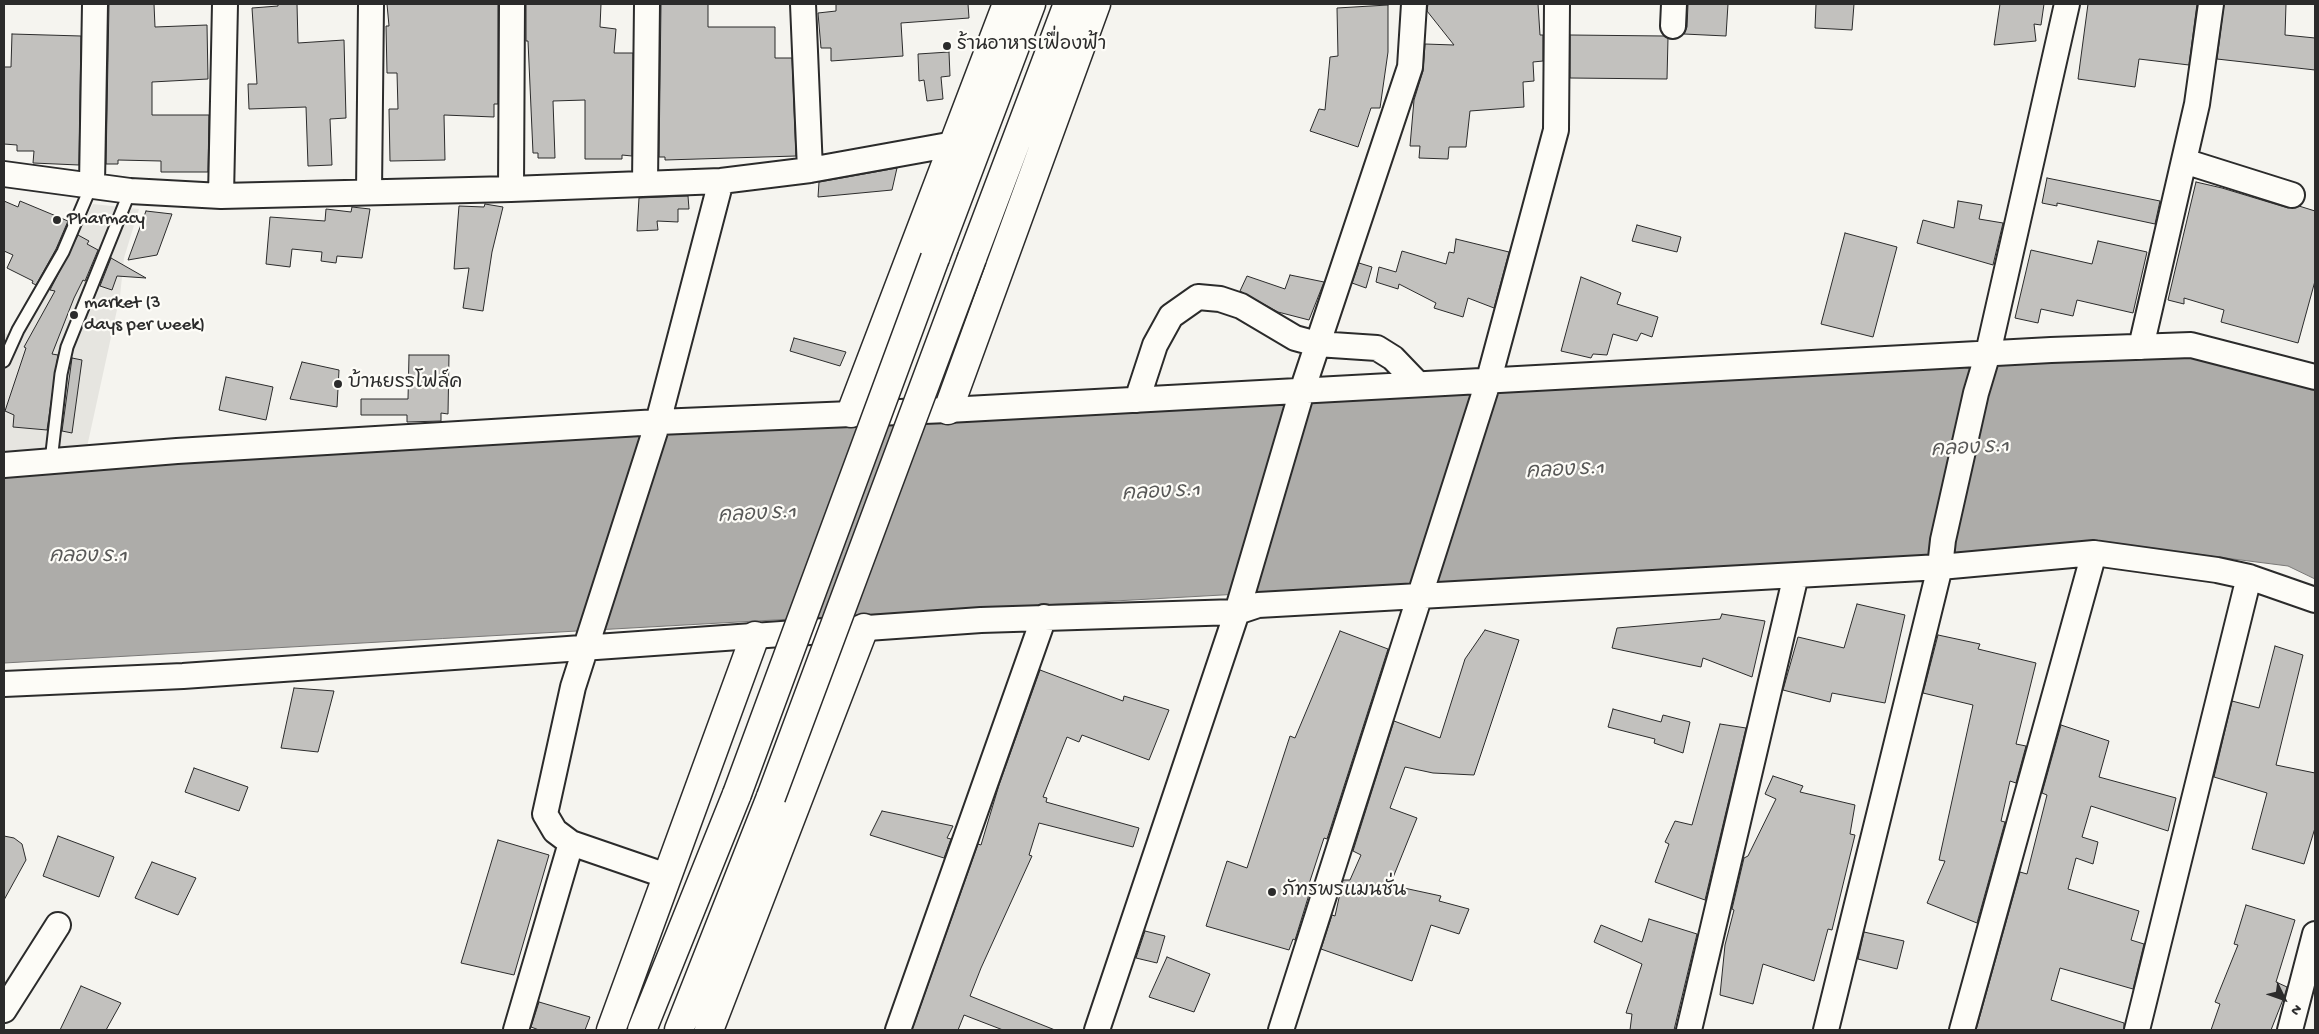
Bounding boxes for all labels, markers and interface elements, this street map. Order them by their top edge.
place label: ร้านอาหารเฟื่องฟ้า [957,35,1106,57]
marker: ร้านอาหารเฟื่องฟ้า [941,40,953,52]
place label: Pharmacy [67,209,145,231]
marker: Pharmacy [51,214,63,226]
place label: market (3 days per week) [84,293,205,337]
marker: market (3 days per week) [68,309,80,321]
place label: บ้านยรรโฟล์ค [348,373,462,395]
marker: บ้านยรรโฟล์ค [332,378,344,390]
water label: คลอง ร.1 [1931,436,2009,464]
water label: คลอง ร.1 [1526,458,1604,486]
water label: คลอง ร.1 [1122,480,1200,508]
water label: คลอง ร.1 [718,502,796,530]
water label: คลอง ร.1 [49,546,127,570]
place label: ภัทรพรแมนชั่น [1282,881,1406,903]
marker: ภัทรพรแมนชั่น [1266,886,1278,898]
north arrow [2259,974,2309,1024]
text: N [2286,1000,2305,1018]

